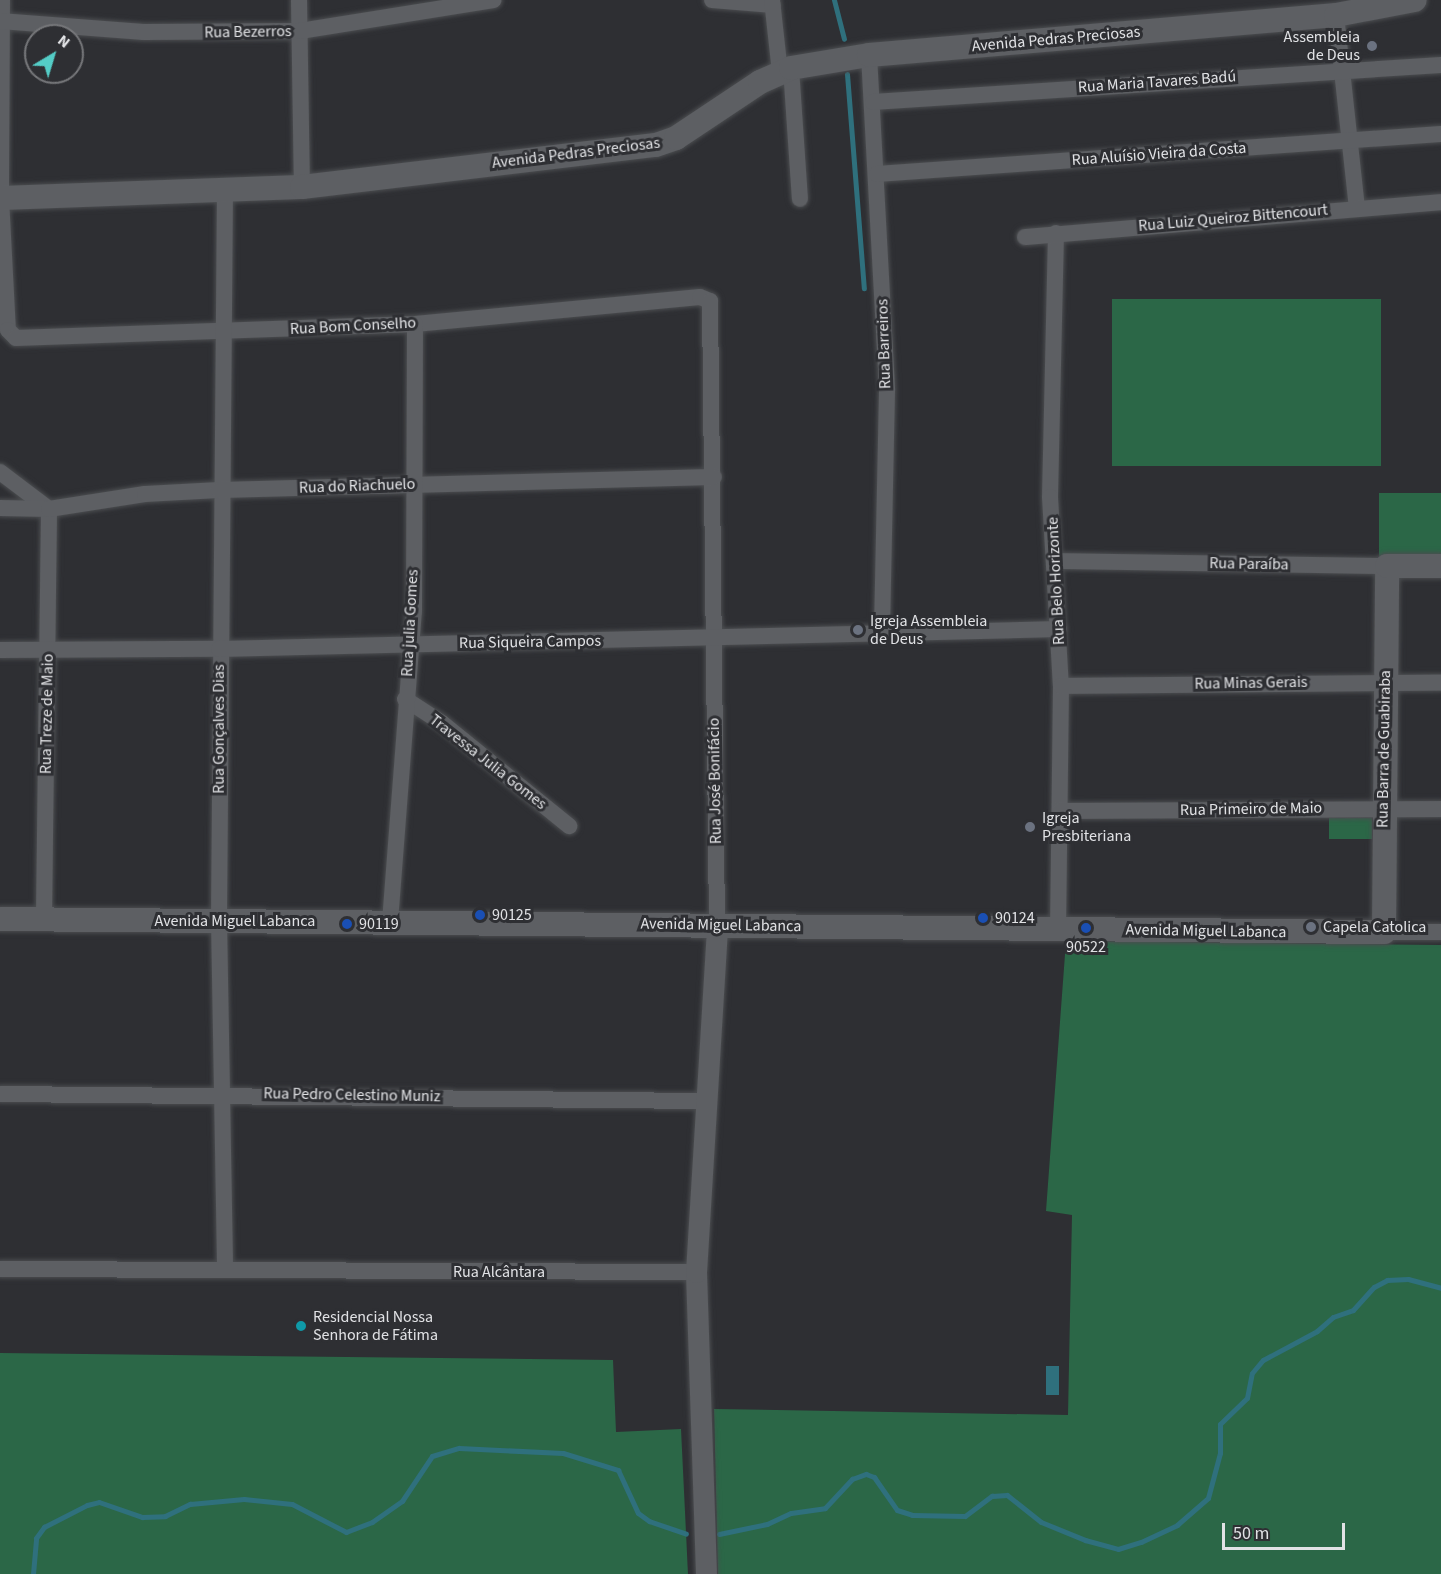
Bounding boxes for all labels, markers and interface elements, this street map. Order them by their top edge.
street label: Rua Bezerros [204,22,292,42]
street label: Avenida Pedras Preciosas [971,22,1141,56]
north arrow [24,24,84,84]
place label: Assembleia de Deus [1283,27,1360,65]
text: N [53,29,75,53]
marker: Assembleia de Deus [1365,39,1379,53]
street label: Rua Maria Tavares Badú [1077,67,1237,97]
street label: Avenida Pedras Preciosas [491,133,661,173]
street label: Rua Aluísio Vieira da Costa [1071,138,1247,170]
street label: Rua Luiz Queiroz Bittencourt [1137,200,1329,236]
street label: Rua Barreiros [873,299,895,389]
street label: Rua Bom Conselho [289,313,417,339]
street label: Rua do Riachuelo [299,474,415,498]
street label: Rua Belo Horizonte [1043,517,1069,645]
street label: Rua Paraíba [1209,554,1289,574]
street label: Rua julia Gomes [398,569,422,677]
place label: Igreja Assembleia de Deus [870,611,987,649]
marker: Igreja Assembleia de Deus [851,623,865,637]
street label: Rua Siqueira Campos [459,631,601,653]
street label: Rua Treze de Maio [36,654,58,774]
street label: Rua Gonçalves Dias [209,664,229,794]
street label: Rua Barra de Guabiraba [1373,670,1395,828]
street label: Rua Minas Gerais [1194,672,1308,694]
street label: Travessa Julia Gomes [426,710,550,814]
street label: Rua José Bonifácio [704,718,726,844]
street label: Rua Primeiro de Maio [1180,798,1322,820]
place label: Igreja Presbiteriana [1042,808,1131,846]
marker: Igreja Presbiteriana [1023,820,1037,834]
place label: 90125 [492,905,532,925]
marker: 90125 [473,908,487,922]
place label: 90124 [995,908,1035,928]
street label: Avenida Miguel Labanca [155,911,315,931]
marker: 90124 [976,911,990,925]
place label: 90119 [359,914,399,934]
street label: Avenida Miguel Labanca [640,914,802,936]
marker: 90119 [340,917,354,931]
place label: Capela Catolica [1323,917,1426,937]
street label: Avenida Miguel Labanca [1125,920,1287,942]
marker: Capela Catolica [1304,920,1318,934]
marker: 90522 [1079,921,1093,935]
place label: 90522 [1066,937,1106,957]
street label: Rua Pedro Celestino Muniz [263,1084,441,1106]
street label: Rua Alcântara [453,1262,545,1282]
place label: Residencial Nossa Senhora de Fátima [313,1307,438,1345]
marker: Residencial Nossa Senhora de Fátima [294,1319,308,1333]
scale bar [1225,1511,1348,1549]
text: 50 m [1233,1521,1269,1546]

